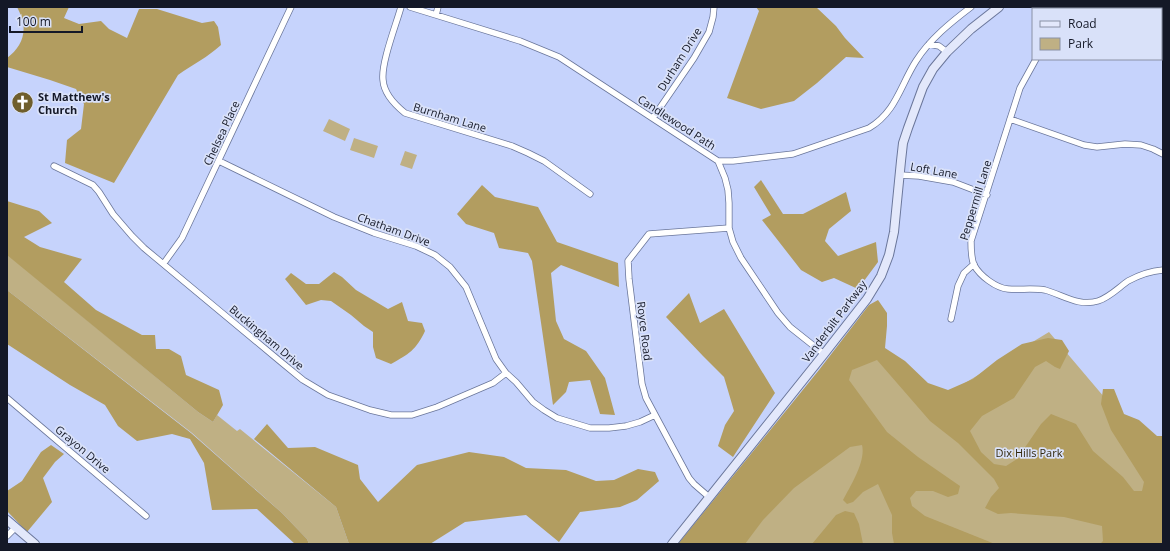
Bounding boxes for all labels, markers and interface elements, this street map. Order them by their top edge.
scale bar [10,8,82,34]
legend [1032,8,1162,60]
text: 100 m [16,13,51,30]
text: Road [1068,15,1097,32]
street label: Durham Drive [654,24,704,94]
text: Park [1068,35,1094,52]
church icon: St Matthew's Church [10,89,36,115]
place label: St Matthew's Church [38,89,110,117]
street label: Candlewood Path [635,91,719,153]
street label: Chelsea Place [199,98,243,168]
street label: Burnham Lane [412,99,488,135]
street label: Loft Lane [909,158,959,182]
street label: Peppermill Lane [956,158,994,242]
street label: Chatham Drive [355,209,433,249]
street label: Vanderbilt Parkway [798,277,870,365]
street label: Buckingham Drive [226,301,308,373]
street label: Royce Road [634,301,656,361]
street label: Grayon Drive [52,422,114,476]
park label: Dix Hills Park [996,445,1063,460]

